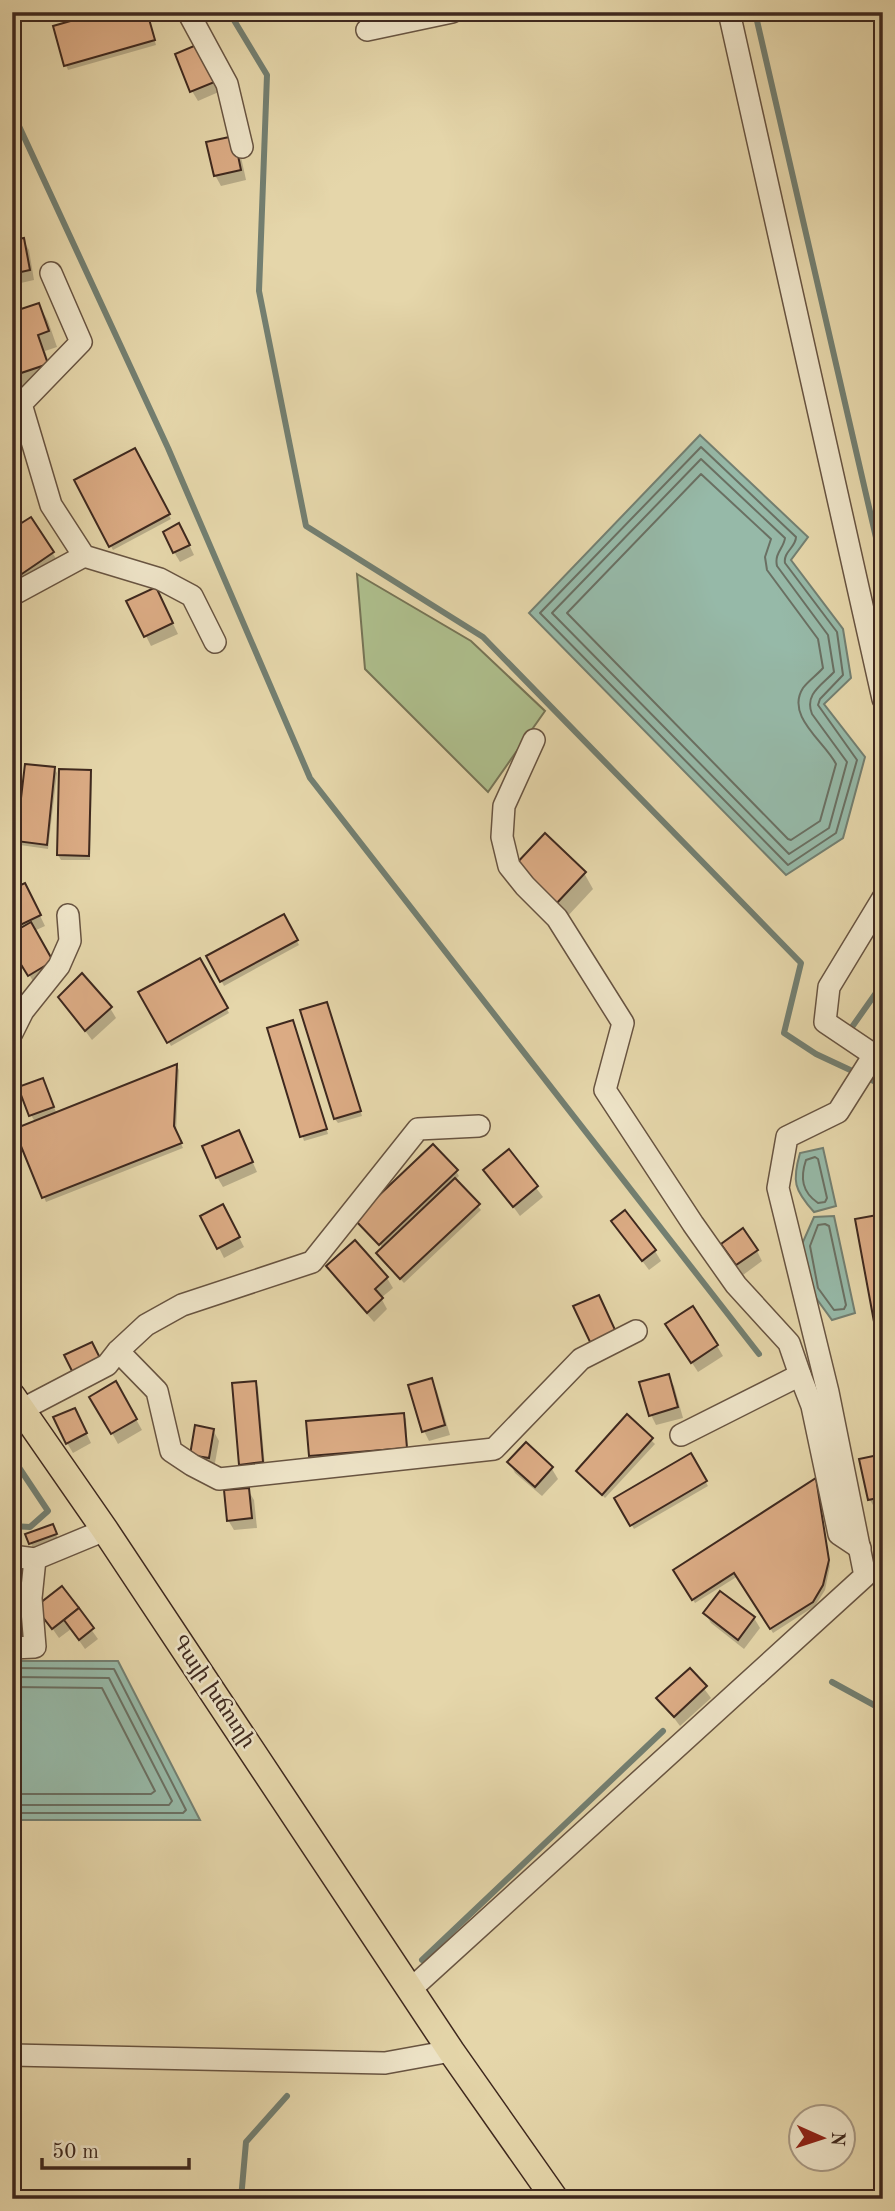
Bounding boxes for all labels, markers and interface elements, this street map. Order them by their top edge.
street label: Գայի խճուղի [167,1631,259,1753]
north arrow [786,2102,856,2172]
scale bar [42,2127,189,2171]
text: N [827,2131,846,2147]
text: 50 m [52,2142,99,2163]

